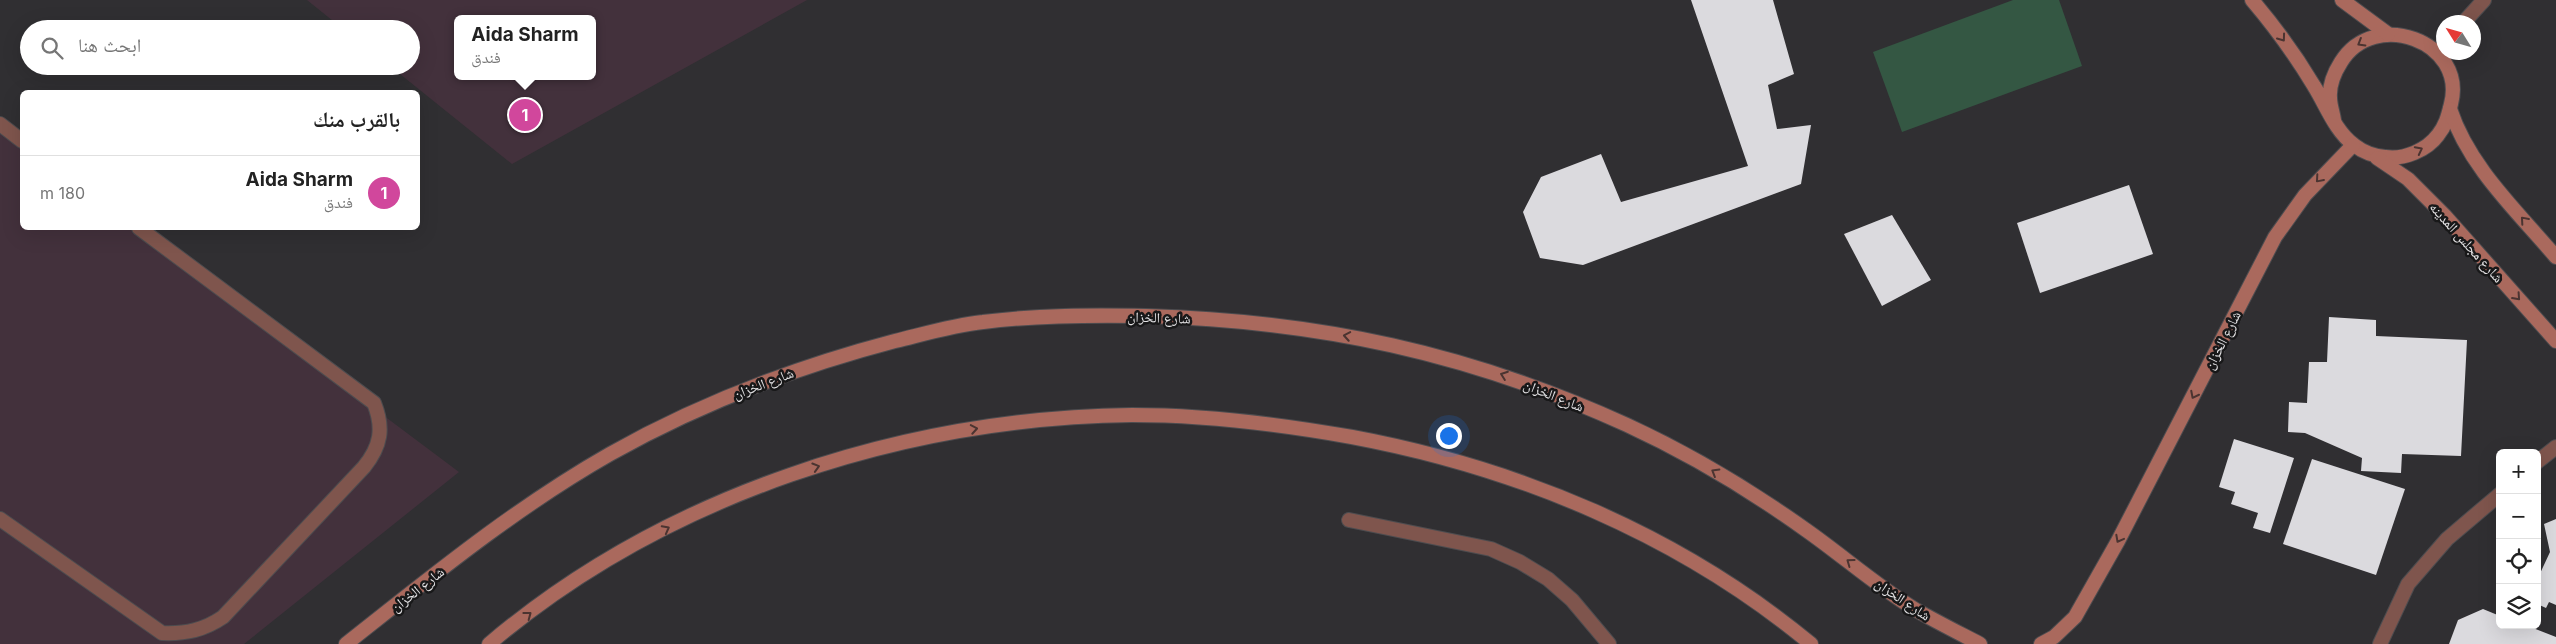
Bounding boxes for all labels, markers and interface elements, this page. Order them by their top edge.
popup [454,15,596,80]
north arrow [2436,15,2481,60]
search box [20,20,420,75]
text: Aida Sharm [471,23,579,46]
one-way arrow [2276,32,2285,42]
icon: search [38,34,66,62]
text: ابحث هنا [78,34,141,57]
one-way arrow [2358,37,2367,47]
text: فندق [471,47,501,67]
pin: 1 [509,96,541,134]
text: بالقرب منك [313,107,400,132]
one-way arrow [2413,146,2422,156]
text: Aida Sharm [246,168,353,191]
one-way arrow [2316,174,2325,183]
text: 180 m [40,183,85,203]
text: 1 [381,183,387,203]
text: فندق [324,192,353,212]
street label: شارع مجلس المدينه [2425,198,2507,287]
one-way arrow [2521,216,2530,225]
one-way arrow [2511,291,2520,300]
street label: شارع الخزان [1127,307,1191,329]
street label: شارع الخزان [2200,308,2246,373]
one-way arrow [1342,331,1351,341]
street label: شارع الخزان [730,364,796,404]
one-way arrow [1500,371,1509,381]
street label: شارع الخزان [1521,375,1587,417]
one-way arrow [2190,390,2200,399]
your location [1436,423,1462,449]
one-way arrow [969,424,978,435]
map controls [2496,449,2541,629]
button: + [2496,449,2541,494]
one-way arrow [811,463,819,473]
one-way arrow [1712,469,1721,479]
button: − [2496,494,2541,539]
one-way arrow [661,525,670,535]
one-way arrow [2115,534,2125,543]
button: locate [2496,539,2541,584]
one-way arrow [1847,560,1856,568]
street label: شارع الخزان [387,563,448,617]
street label: شارع الخزان [1871,574,1934,625]
button: layers [2496,584,2541,629]
one-way arrow [522,612,531,620]

